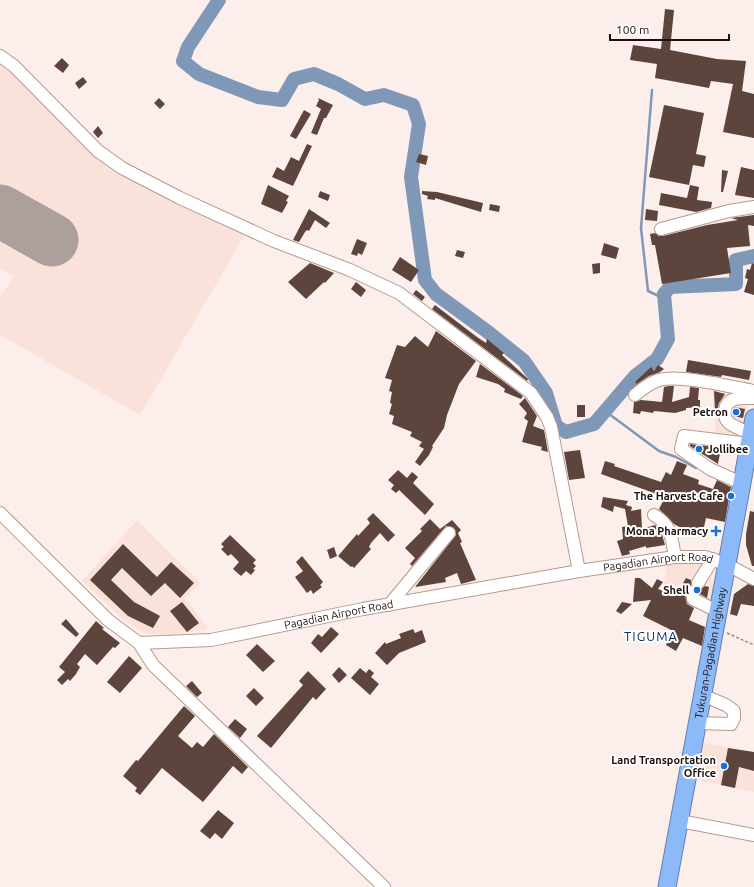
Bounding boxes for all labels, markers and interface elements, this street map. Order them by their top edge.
scale bar [610,16,729,42]
text: 100 m [616,23,649,36]
place label: Petron [693,406,728,418]
marker: Petron [731,407,741,417]
place label: Jollibee [707,443,748,455]
marker: Jollibee [694,444,704,454]
place label: The Harvest Cafe [634,490,723,502]
marker: The Harvest Cafe [726,491,736,501]
place label: Mona Pharmacy [626,525,708,537]
marker: Mona Pharmacy [711,526,721,536]
street label: Pagadian Airport Road [602,551,715,573]
place label: Shell [663,584,690,596]
marker: Shell [692,585,702,595]
street label: Tukuran-Pagadian Highway [692,586,729,720]
street label: Pagadian Airport Road [283,598,394,631]
district label: TIGUMA [624,629,678,643]
place label: Land Transportation Office [611,754,716,779]
marker: Land Transportation Office [719,761,729,771]

